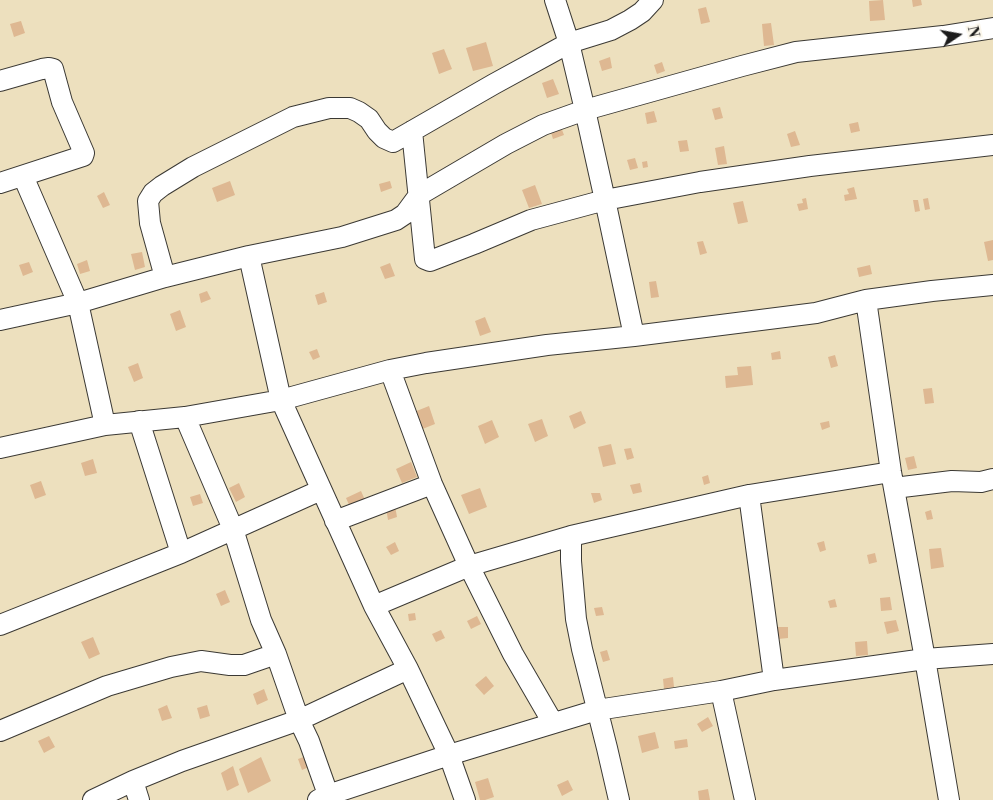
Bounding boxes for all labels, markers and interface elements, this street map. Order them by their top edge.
north arrow [933,10,983,60]
text: N [963,25,983,39]

